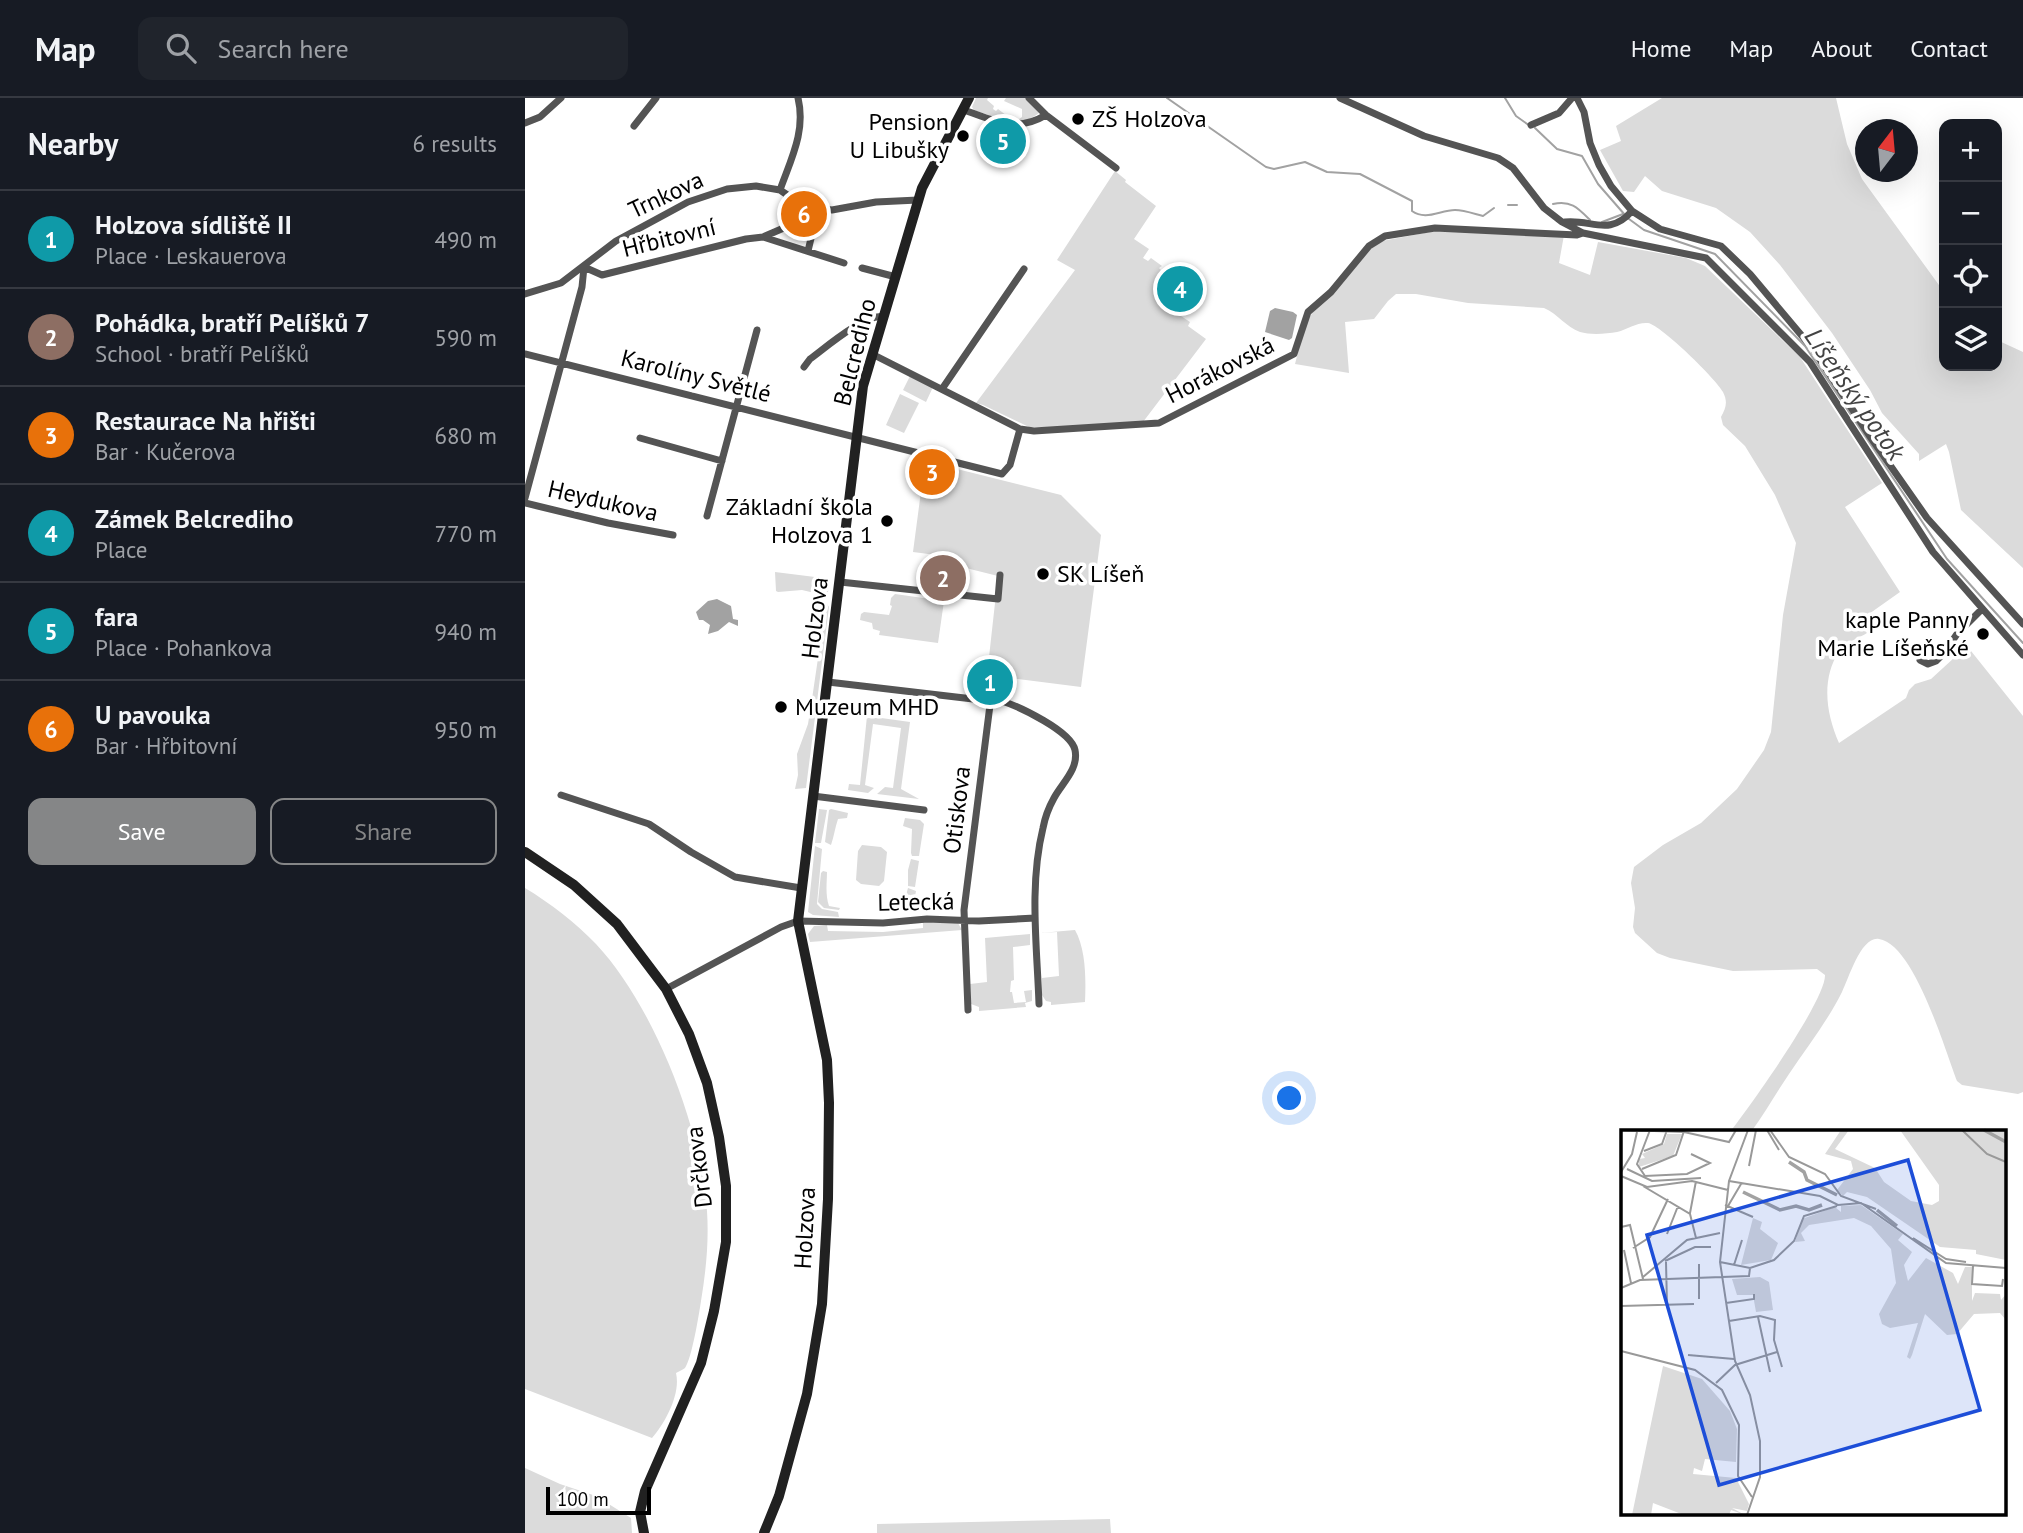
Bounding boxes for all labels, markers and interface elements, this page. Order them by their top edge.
search box [138,17,628,80]
text: Map [35,27,96,70]
icon: search [162,29,200,67]
text: Search here [218,32,349,65]
text: Home [1631,33,1691,64]
text: Map [1729,33,1773,64]
text: About [1811,33,1872,64]
text: Contact [1910,33,1988,64]
place label: ZŠ Holzova [1092,103,1207,134]
place label: Pension U Libušky [850,106,949,165]
marker: ZŠ Holzova [1070,111,1086,127]
pin: 5 [980,115,1026,167]
north arrow [1855,119,1918,182]
map controls [1939,119,2002,371]
button: + [1939,119,2002,182]
text: Nearby [28,124,118,163]
marker: Pension U Libušky [955,128,971,144]
text: 6 results [413,129,497,158]
street label: Trnkova [623,164,708,225]
button: − [1939,182,2002,245]
pin: 6 [781,188,827,240]
text: Holzova sídliště II [95,208,292,241]
street label: Hřbitovní [619,211,719,264]
text: 1 [44,225,58,254]
text: 490 m [435,225,497,254]
text: Place · Leskauerova [95,241,287,270]
button: locate [1939,245,2002,308]
pin: 4 [1157,263,1203,315]
street label: Belcrediho [826,295,883,409]
text: Pohádka, bratří Pelíšků 7 [95,306,370,339]
button: layers [1939,308,2002,371]
water label: Líšeňský potok [1798,321,1914,467]
text: 2 [44,323,58,352]
text: 590 m [435,323,497,352]
street label: Horákovská [1160,329,1279,410]
text: School · bratří Pelíšků [95,339,309,368]
street label: Karolíny Světlé [618,342,774,409]
text: Restaurace Na hřišti [95,404,316,437]
text: 3 [44,421,58,450]
text: 680 m [435,421,497,450]
text: Bar · Kučerova [95,437,236,466]
pin: 3 [909,446,955,498]
street label: Heydukova [545,473,661,528]
place label: Základní škola Holzova 1 [726,491,873,550]
text: Zámek Belcrediho [95,502,294,535]
marker: Základní škola Holzova 1 [879,513,895,529]
text: 4 [44,519,58,548]
text: 770 m [435,519,497,548]
text: Place [95,535,148,564]
pin: 2 [920,552,966,604]
place label: SK Líšeň [1057,558,1144,589]
marker: SK Líšeň [1035,566,1051,582]
street label: Holzova [794,575,835,661]
text: fara [95,600,138,633]
place label: kaple Panny Marie Líšeňské [1817,604,1969,663]
text: 5 [44,617,58,646]
text: 940 m [435,617,497,646]
marker: kaple Panny Marie Líšeňské [1975,626,1991,642]
text: Place · Pohankova [95,633,272,662]
pin: 1 [967,656,1013,708]
place label: Muzeum MHD [795,691,939,722]
text: U pavouka [95,698,211,731]
marker: Muzeum MHD [773,699,789,715]
text: 6 [44,715,58,744]
text: 950 m [435,715,497,744]
text: Bar · Hřbitovní [95,731,237,760]
street label: Otiskova [936,764,977,856]
button: Save [28,798,256,865]
button: Share [270,798,497,865]
street label: Letecká [877,885,955,918]
your location [1272,1081,1306,1115]
street label: Drčkova [678,1125,719,1210]
inset map [1621,1130,2005,1516]
street label: Holzova [787,1186,822,1270]
scale bar [546,1484,651,1516]
text: 100 m [557,1487,609,1511]

